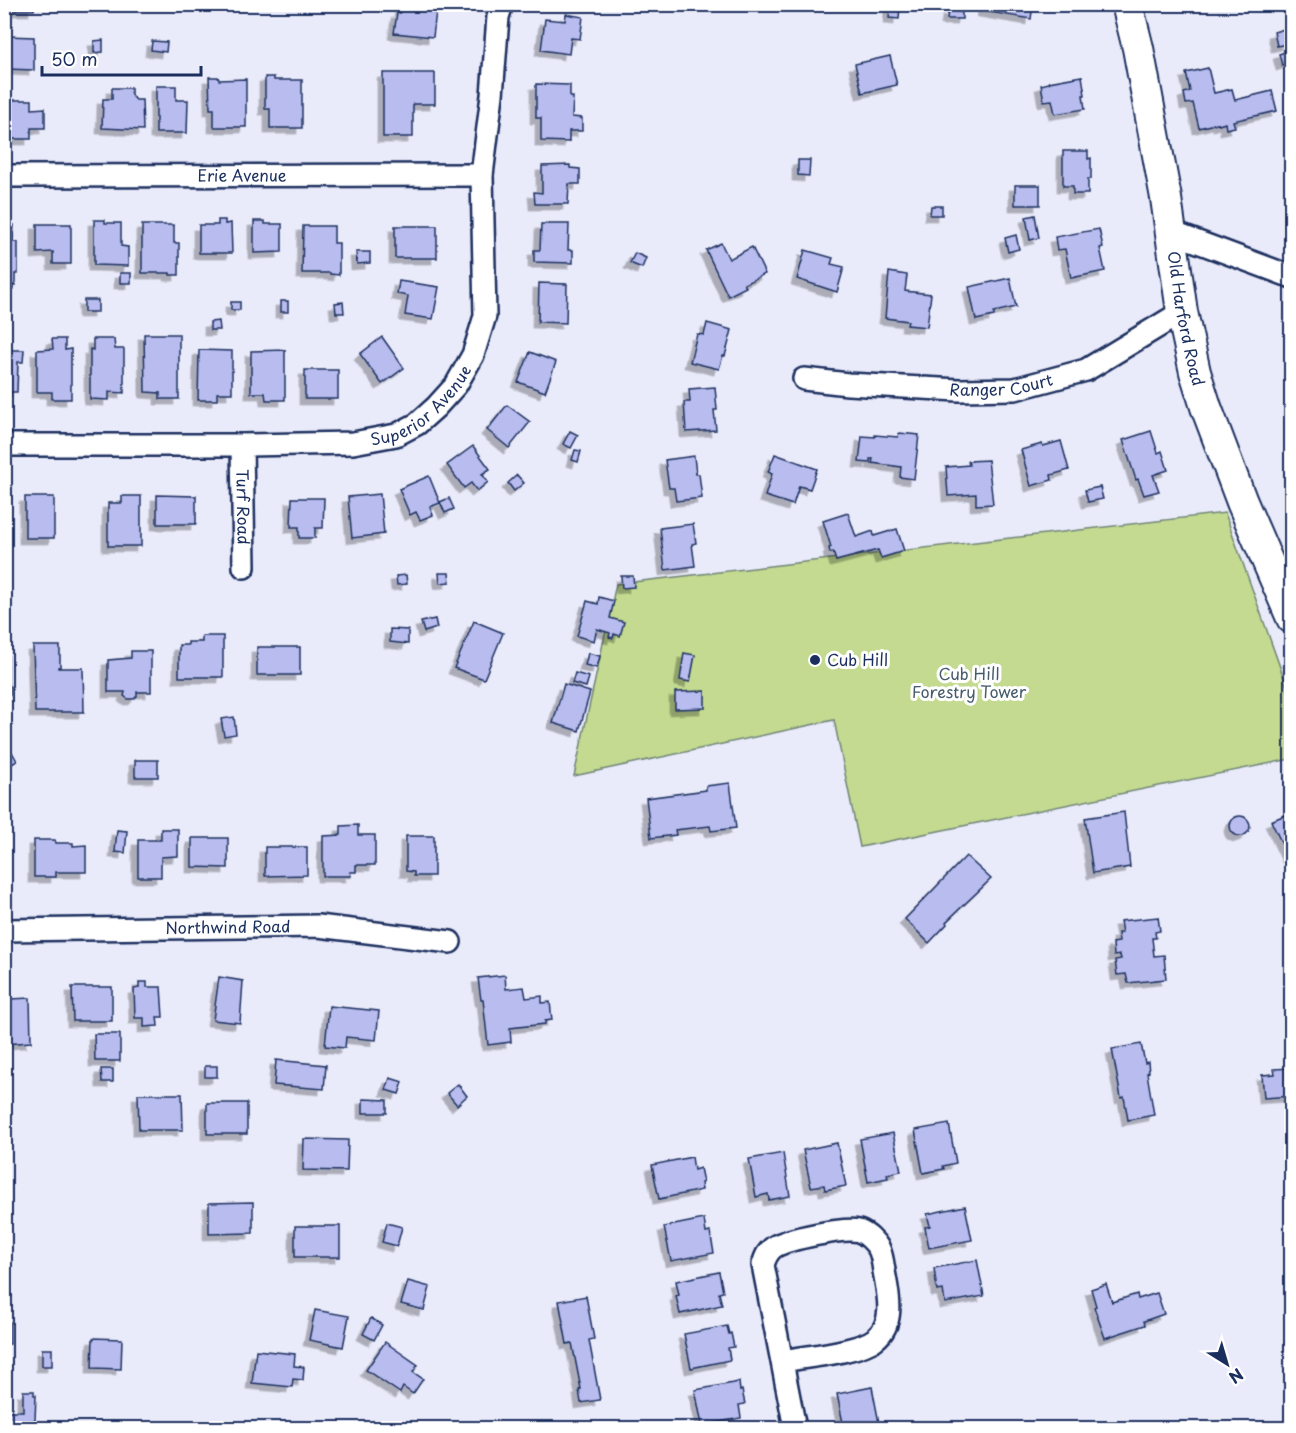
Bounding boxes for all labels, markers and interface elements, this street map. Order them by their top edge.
scale bar [42,39,201,77]
text: 50 m [51,45,98,72]
street label: Erie Avenue [197,162,287,187]
street label: Old Harford Road [1163,249,1212,389]
street label: Superior Avenue [368,360,476,451]
street label: Ranger Court [949,366,1056,401]
street label: Turf Road [231,469,257,545]
place label: Cub Hill [827,647,888,671]
marker: Cub Hill [808,653,822,667]
park label: Cub Hill Forestry Tower [912,661,1027,703]
street label: Northwind Road [165,913,291,939]
north arrow [1197,1334,1257,1394]
text: N [1224,1363,1249,1390]

